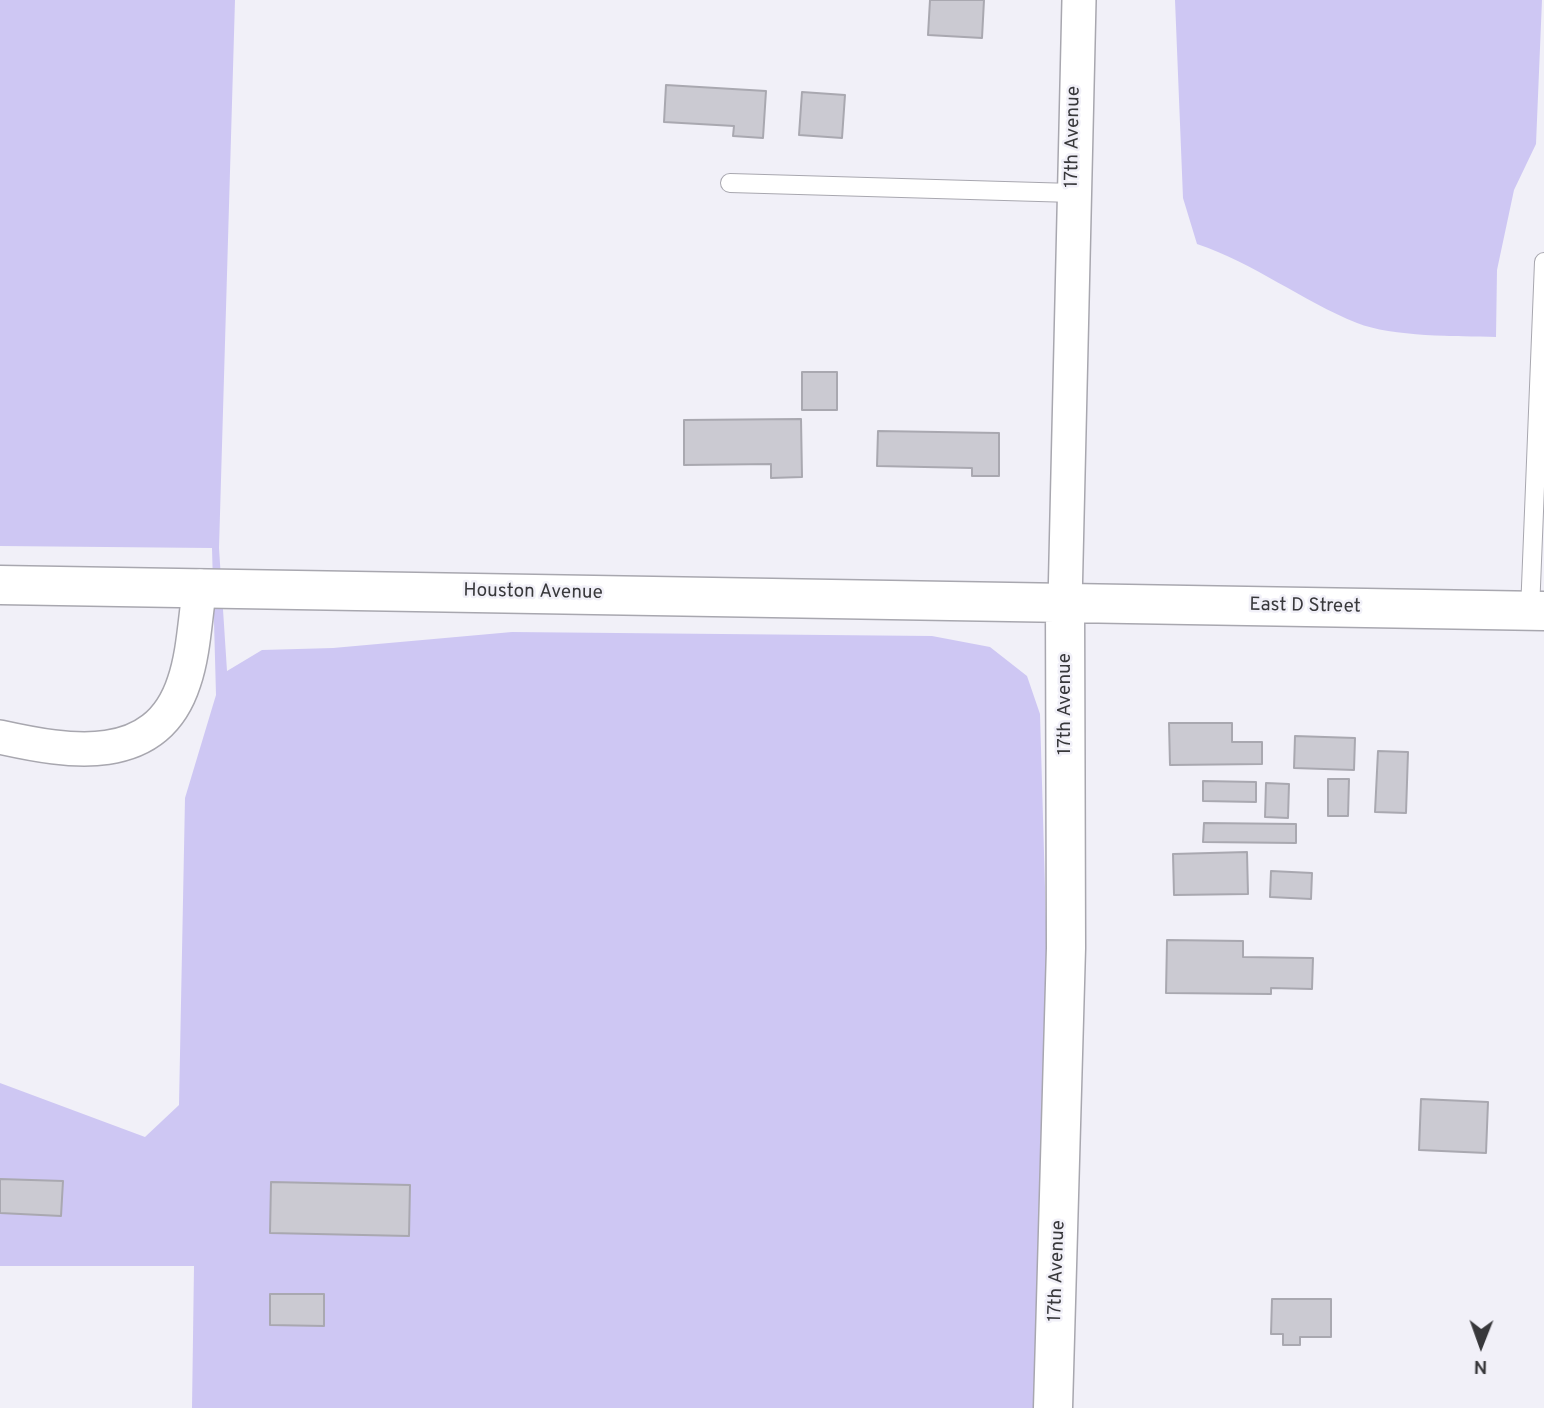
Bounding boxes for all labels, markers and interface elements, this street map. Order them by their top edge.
street label: 17th Avenue [1062,86,1086,188]
street label: Houston Avenue [463,580,603,606]
street label: East D Street [1249,595,1361,619]
street label: 17th Avenue [1055,653,1077,755]
street label: 17th Avenue [1045,1220,1071,1322]
north arrow [1446,1310,1516,1380]
text: N [1474,1354,1488,1378]

